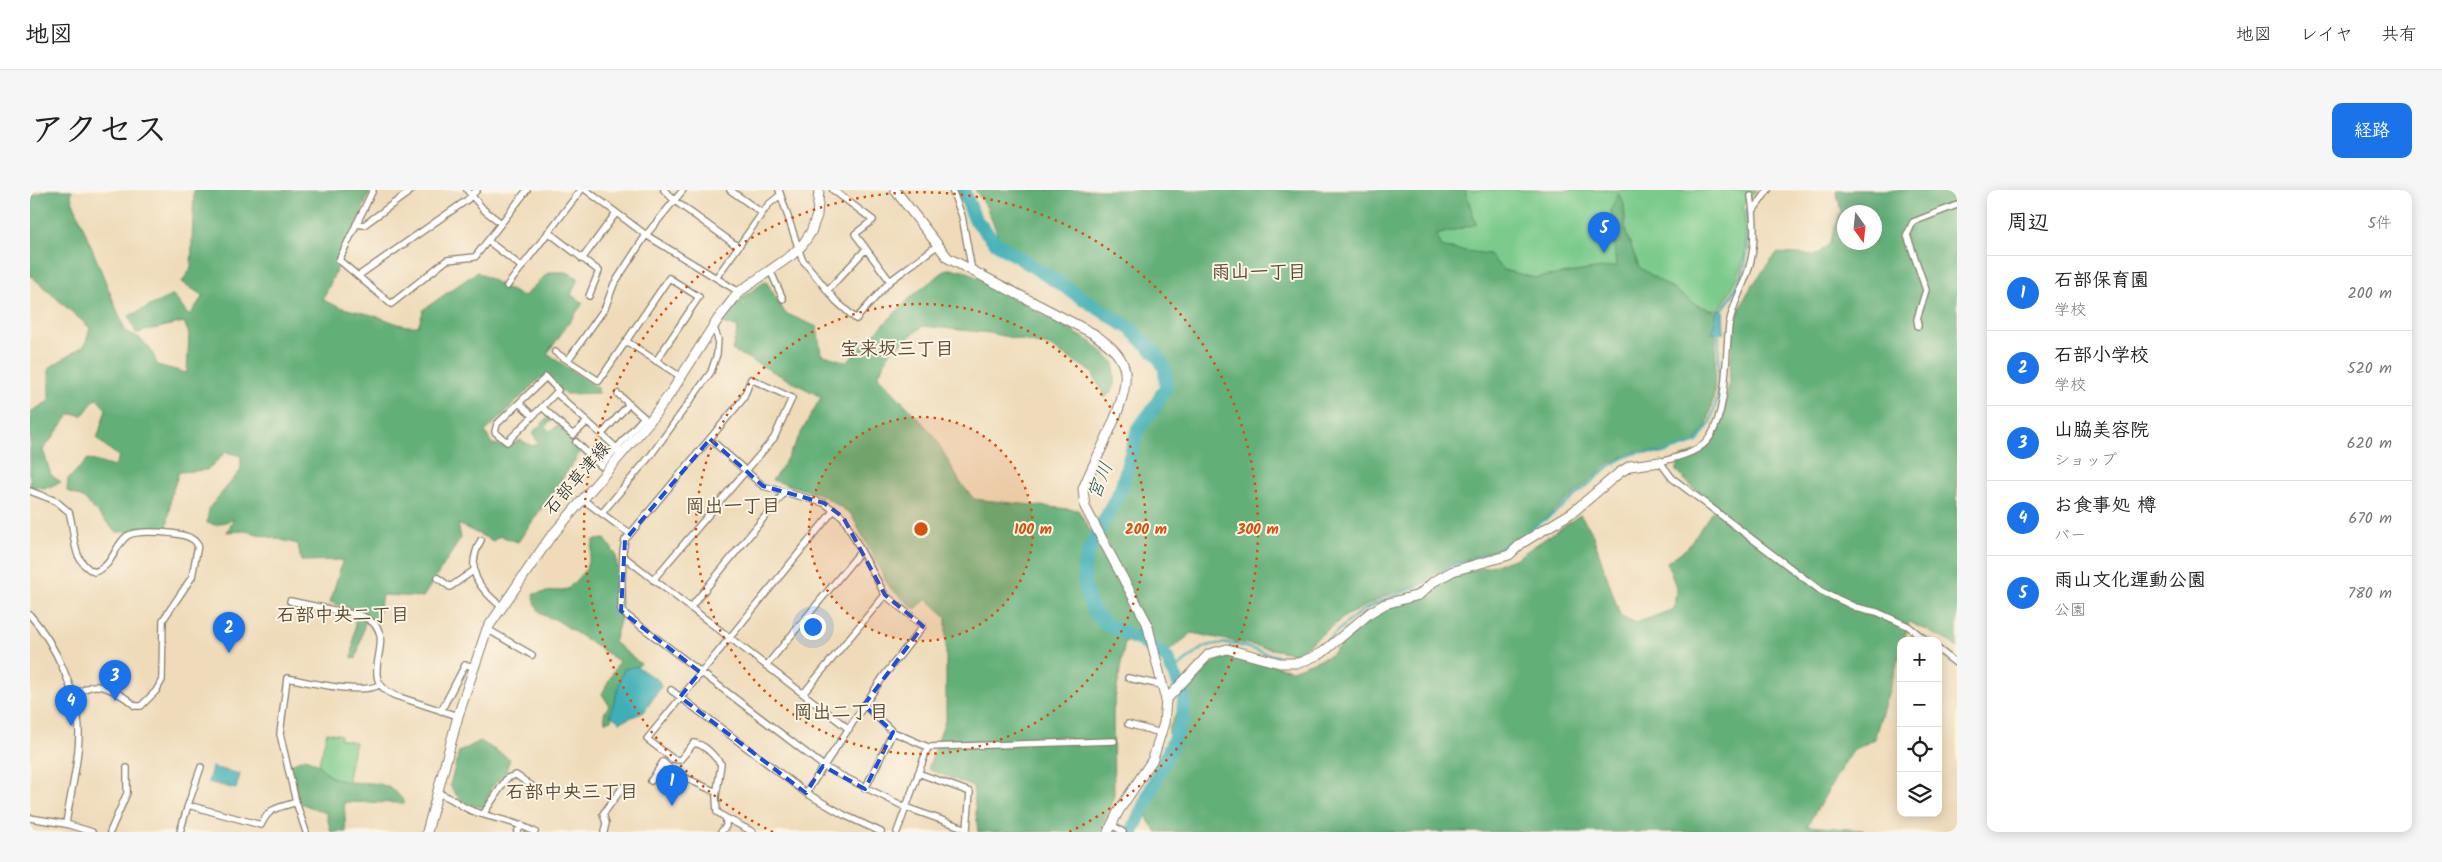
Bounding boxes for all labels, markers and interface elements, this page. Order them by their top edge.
text: 地図 [25,16,73,55]
text: 地図 [2236,21,2272,50]
text: レイヤ [2300,21,2353,50]
text: 共有 [2381,21,2417,50]
button: 経路 [2332,103,2412,158]
text: アクセス [30,104,168,160]
north arrow [1837,205,1882,250]
text: 周辺 [2007,207,2049,240]
text: 5件 [2367,211,2392,236]
pin: 5 [1588,212,1620,253]
district label: 雨山一丁目 [1211,258,1307,288]
text: 石部保育園 [2054,266,2149,296]
text: 1 [2021,281,2025,306]
text: 200 m [2348,281,2392,306]
text: 学校 [2054,298,2086,323]
district label: 宝来坂三丁目 [840,335,954,365]
text: 石部小学校 [2054,341,2149,371]
text: 2 [2018,356,2028,381]
text: 520 m [2347,356,2392,381]
text: 学校 [2054,373,2086,398]
text: 山脇美容院 [2054,416,2149,446]
text: 3 [2019,431,2027,456]
text: 620 m [2347,431,2392,456]
street label: 石部草津線 [538,436,618,522]
text: ショップ [2054,448,2117,473]
water label: 宮川 [1080,458,1122,504]
text: お食事処 樽 [2054,491,2156,521]
district label: 岡出一丁目 [685,492,781,522]
text: 4 [2019,506,2027,531]
text: 670 m [2349,506,2392,531]
text: 100 m [1014,518,1052,542]
text: 200 m [1125,518,1167,542]
text: 300 m [1236,518,1279,542]
centre of rings [912,520,930,538]
text: バー [2054,523,2086,548]
text: 雨山文化運動公園 [2054,566,2206,596]
text: 5 [2019,581,2027,606]
text: 780 m [2348,581,2392,606]
text: 公園 [2054,598,2086,623]
district label: 石部中央二丁目 [276,601,410,631]
pin: 2 [213,612,245,653]
your location [800,614,826,640]
map controls [1897,637,1942,817]
button: + [1897,637,1942,682]
pin: 3 [99,660,131,701]
button: − [1897,682,1942,727]
pin: 4 [55,685,87,726]
district label: 岡出二丁目 [793,698,889,728]
button: locate [1897,727,1942,772]
pin: 1 [656,765,688,806]
button: layers [1897,772,1942,817]
district label: 石部中央三丁目 [505,778,639,808]

